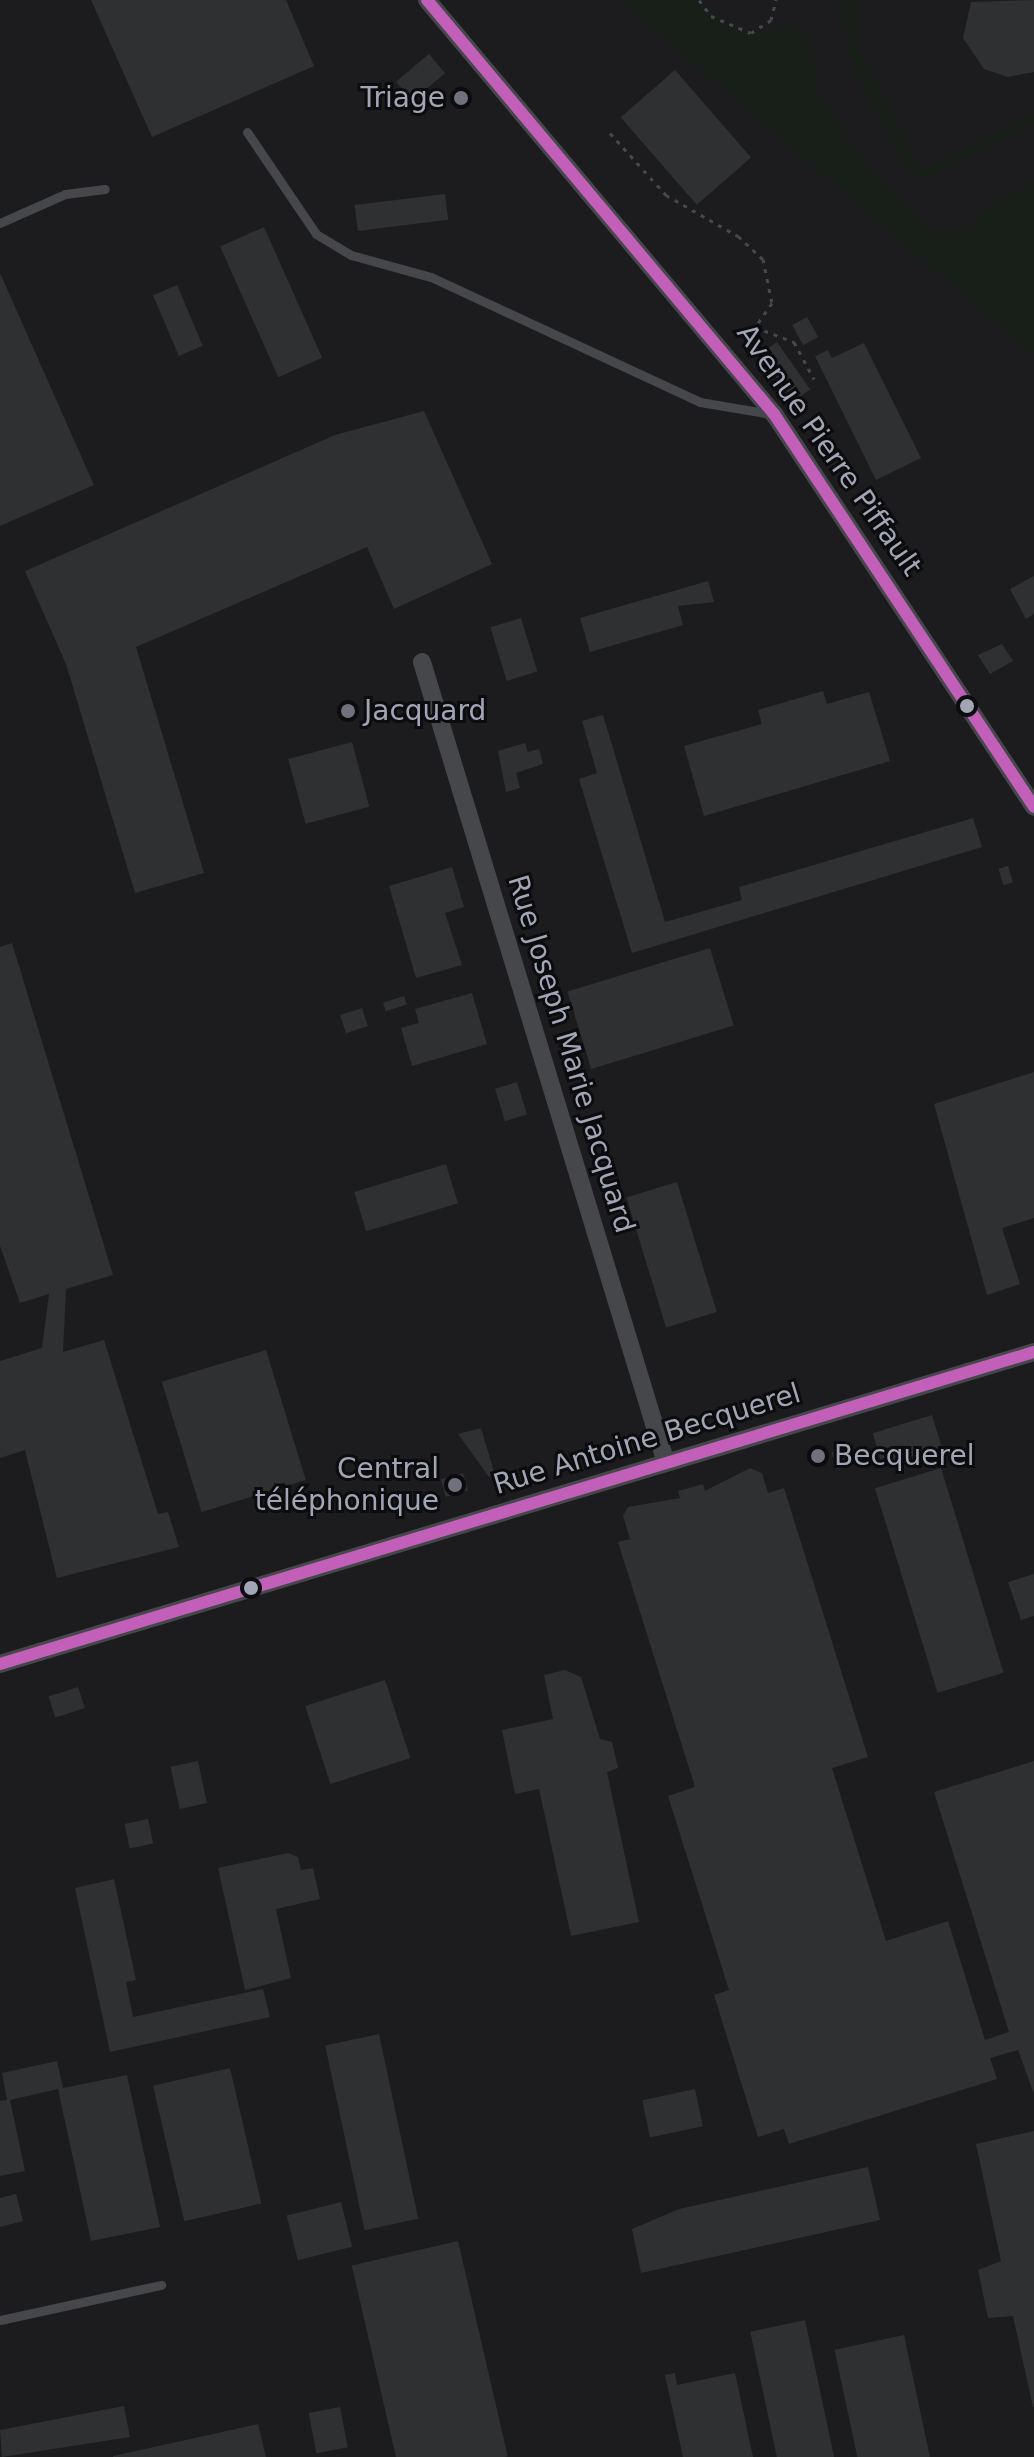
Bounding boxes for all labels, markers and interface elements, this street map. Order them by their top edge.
place label: Triage [361,81,445,115]
marker: Triage [452,89,470,107]
street label: Avenue Pierre Piffault [729,318,929,582]
place label: Jacquard [364,694,486,728]
unlabelled marker [959,698,975,714]
marker: Jacquard [339,702,357,720]
street label: Rue Joseph Marie Jacquard [500,871,642,1237]
street label: Rue Antoine Becquerel [489,1376,805,1502]
place label: Becquerel [834,1439,974,1473]
marker: Becquerel [809,1447,827,1465]
place label: Central téléphonique [255,1452,439,1518]
marker: Central téléphonique [446,1476,464,1494]
unlabelled marker [243,1580,259,1596]

